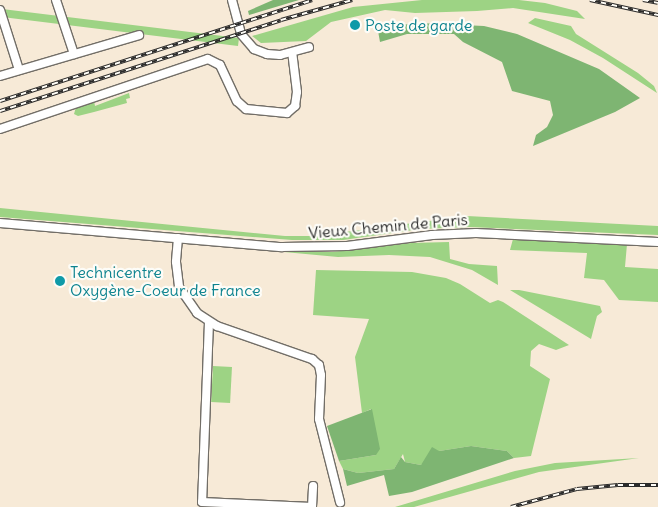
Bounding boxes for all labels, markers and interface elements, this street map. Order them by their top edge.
place label: Poste de garde [365,15,472,35]
marker: Poste de garde [349,19,361,31]
street label: Vieux Chemin de Paris [308,209,468,243]
place label: Technicentre Oxygène-Coeur de France [70,262,261,300]
marker: Technicentre Oxygène-Coeur de France [54,275,66,287]

